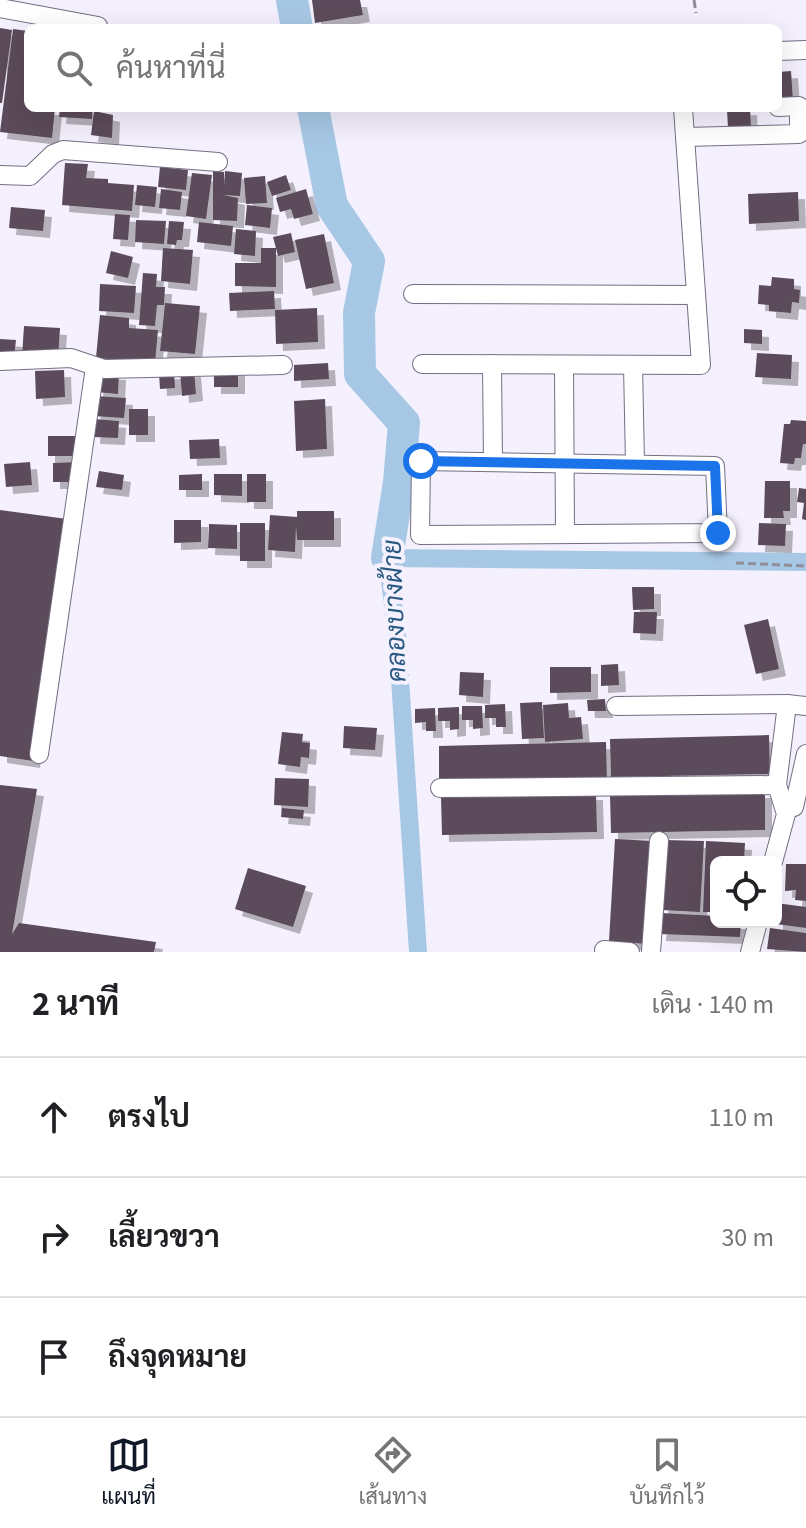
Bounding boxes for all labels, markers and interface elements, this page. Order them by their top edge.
search box [24,24,782,112]
icon: search [52,46,96,90]
text: ค้นหาที่นี่ [116,47,226,90]
route start [403,443,439,479]
route end [700,515,736,551]
water label: คลองบางฝ้าย [374,539,415,683]
map controls [710,856,782,928]
button: locate [710,856,782,928]
text: 2 นาที [32,980,119,1029]
text: เดิน · 140 m [652,986,774,1023]
icon: ahead [32,1095,76,1139]
text: ตรงไป [108,1096,190,1139]
text: 110 m [708,1099,774,1136]
icon: right [32,1215,76,1259]
text: เลี้ยวขวา [108,1216,220,1259]
text: 30 m [721,1219,774,1256]
icon: arrive [32,1335,76,1379]
text: ถึงจุดหมาย [108,1336,247,1379]
tab: แผนที่ [101,1433,156,1513]
tab: เส้นทาง [358,1433,427,1513]
tab: บันทึกไว้ [630,1433,705,1513]

